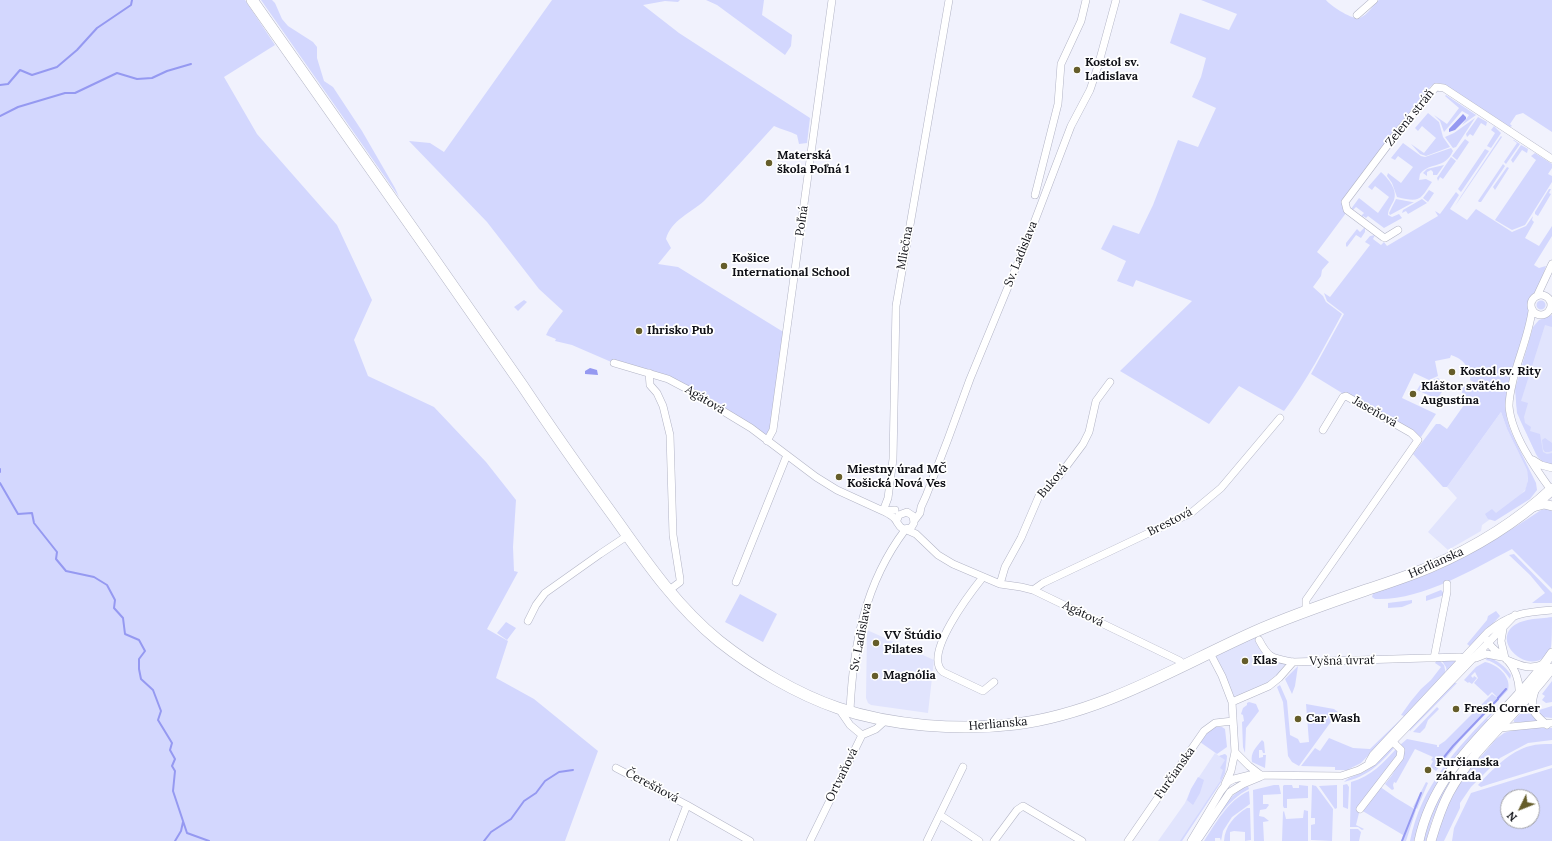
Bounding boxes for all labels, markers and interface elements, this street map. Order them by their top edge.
place label: Kostol sv. Ladislava [1085,56,1139,84]
marker: Kostol sv. Ladislava [1072,65,1082,75]
street label: Zelená stráň [1383,87,1437,149]
place label: Materská škola Poľná 1 [777,149,850,177]
marker: Materská škola Poľná 1 [764,158,774,168]
street label: Poľná [793,205,811,237]
street label: Sv. Ladislava [1001,219,1041,289]
street label: Mliečna [894,225,916,271]
place label: Košice International School [732,252,850,280]
marker: Košice International School [719,261,729,271]
place label: Ihrisko Pub [647,324,713,338]
marker: Ihrisko Pub [634,326,644,336]
place label: Kostol sv. Rity [1460,365,1541,379]
marker: Kostol sv. Rity [1447,367,1457,377]
place label: Kláštor svätého Augustína [1421,380,1510,408]
street label: Agátová [682,382,728,418]
marker: Kláštor svätého Augustína [1408,389,1418,399]
street label: Jaseňová [1350,394,1400,430]
street label: Buková [1035,461,1071,501]
place label: Miestny úrad MČ Košická Nová Ves [847,463,946,491]
marker: Miestny úrad MČ Košická Nová Ves [834,472,844,482]
street label: Brestová [1145,505,1195,539]
street label: Herlianska [1406,544,1466,582]
street label: Agátová [1060,598,1106,630]
street label: Sv. Ladislava [847,602,875,672]
place label: VV Štúdio Pilates [884,629,941,657]
marker: VV Štúdio Pilates [871,638,881,648]
street label: Vyšná úvrať [1309,653,1375,669]
place label: Klas [1253,654,1277,668]
marker: Klas [1240,656,1250,666]
place label: Magnólia [883,669,936,683]
marker: Magnólia [870,671,880,681]
place label: Fresh Corner [1464,702,1540,716]
marker: Fresh Corner [1451,704,1461,714]
place label: Car Wash [1306,712,1360,726]
street label: Herlianska [968,714,1028,734]
marker: Car Wash [1293,714,1303,724]
street label: Furčianska [1152,744,1198,802]
street label: Ortvaňová [823,746,861,804]
place label: Furčianska záhrada [1436,756,1499,784]
marker: Furčianska záhrada [1423,765,1433,775]
street label: Čerešňová [623,766,681,806]
north arrow [1500,789,1540,829]
text: N [1504,809,1520,824]

